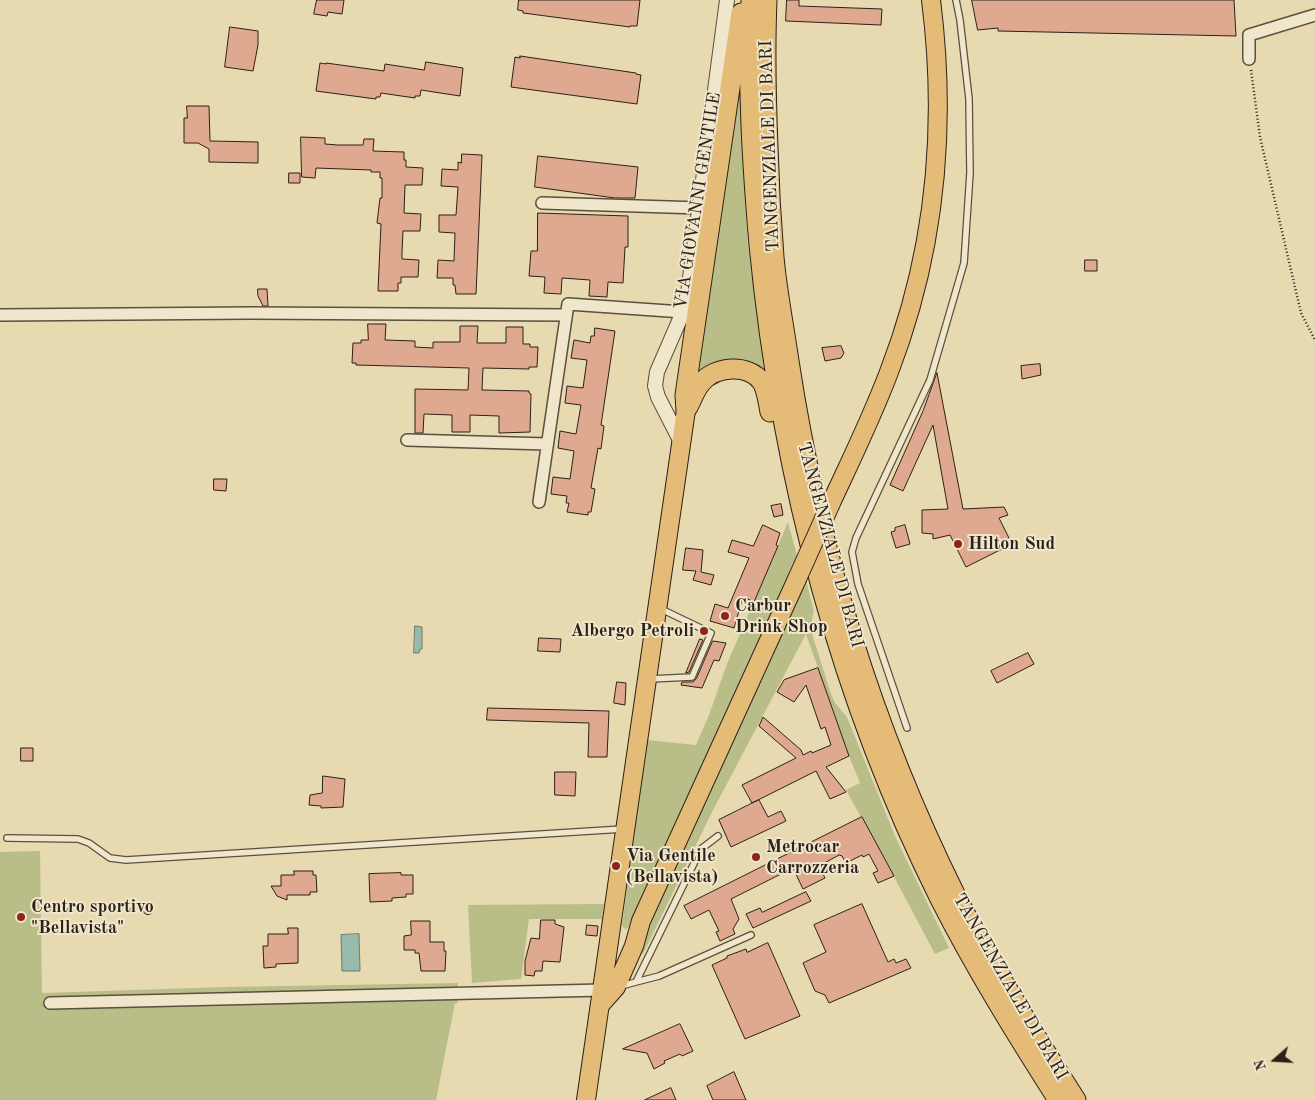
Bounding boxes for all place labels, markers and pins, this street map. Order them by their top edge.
place label: Hilton Sud [968,533,1055,555]
marker: Hilton Sud [952,538,964,550]
place label: Carbur Drink Shop [735,595,828,638]
marker: Carbur Drink Shop [719,610,731,622]
place label: Albergo Petroli [570,620,694,642]
marker: Albergo Petroli [698,625,710,637]
place label: Metrocar Carrozzeria [766,836,859,879]
place label: Via Gentile (Bellavista) [626,845,718,888]
marker: Metrocar Carrozzeria [750,851,762,863]
marker: Via Gentile (Bellavista) [610,860,622,872]
place label: Centro sportivo "Bellavista" [31,896,154,939]
marker: Centro sportivo "Bellavista" [15,911,27,923]

